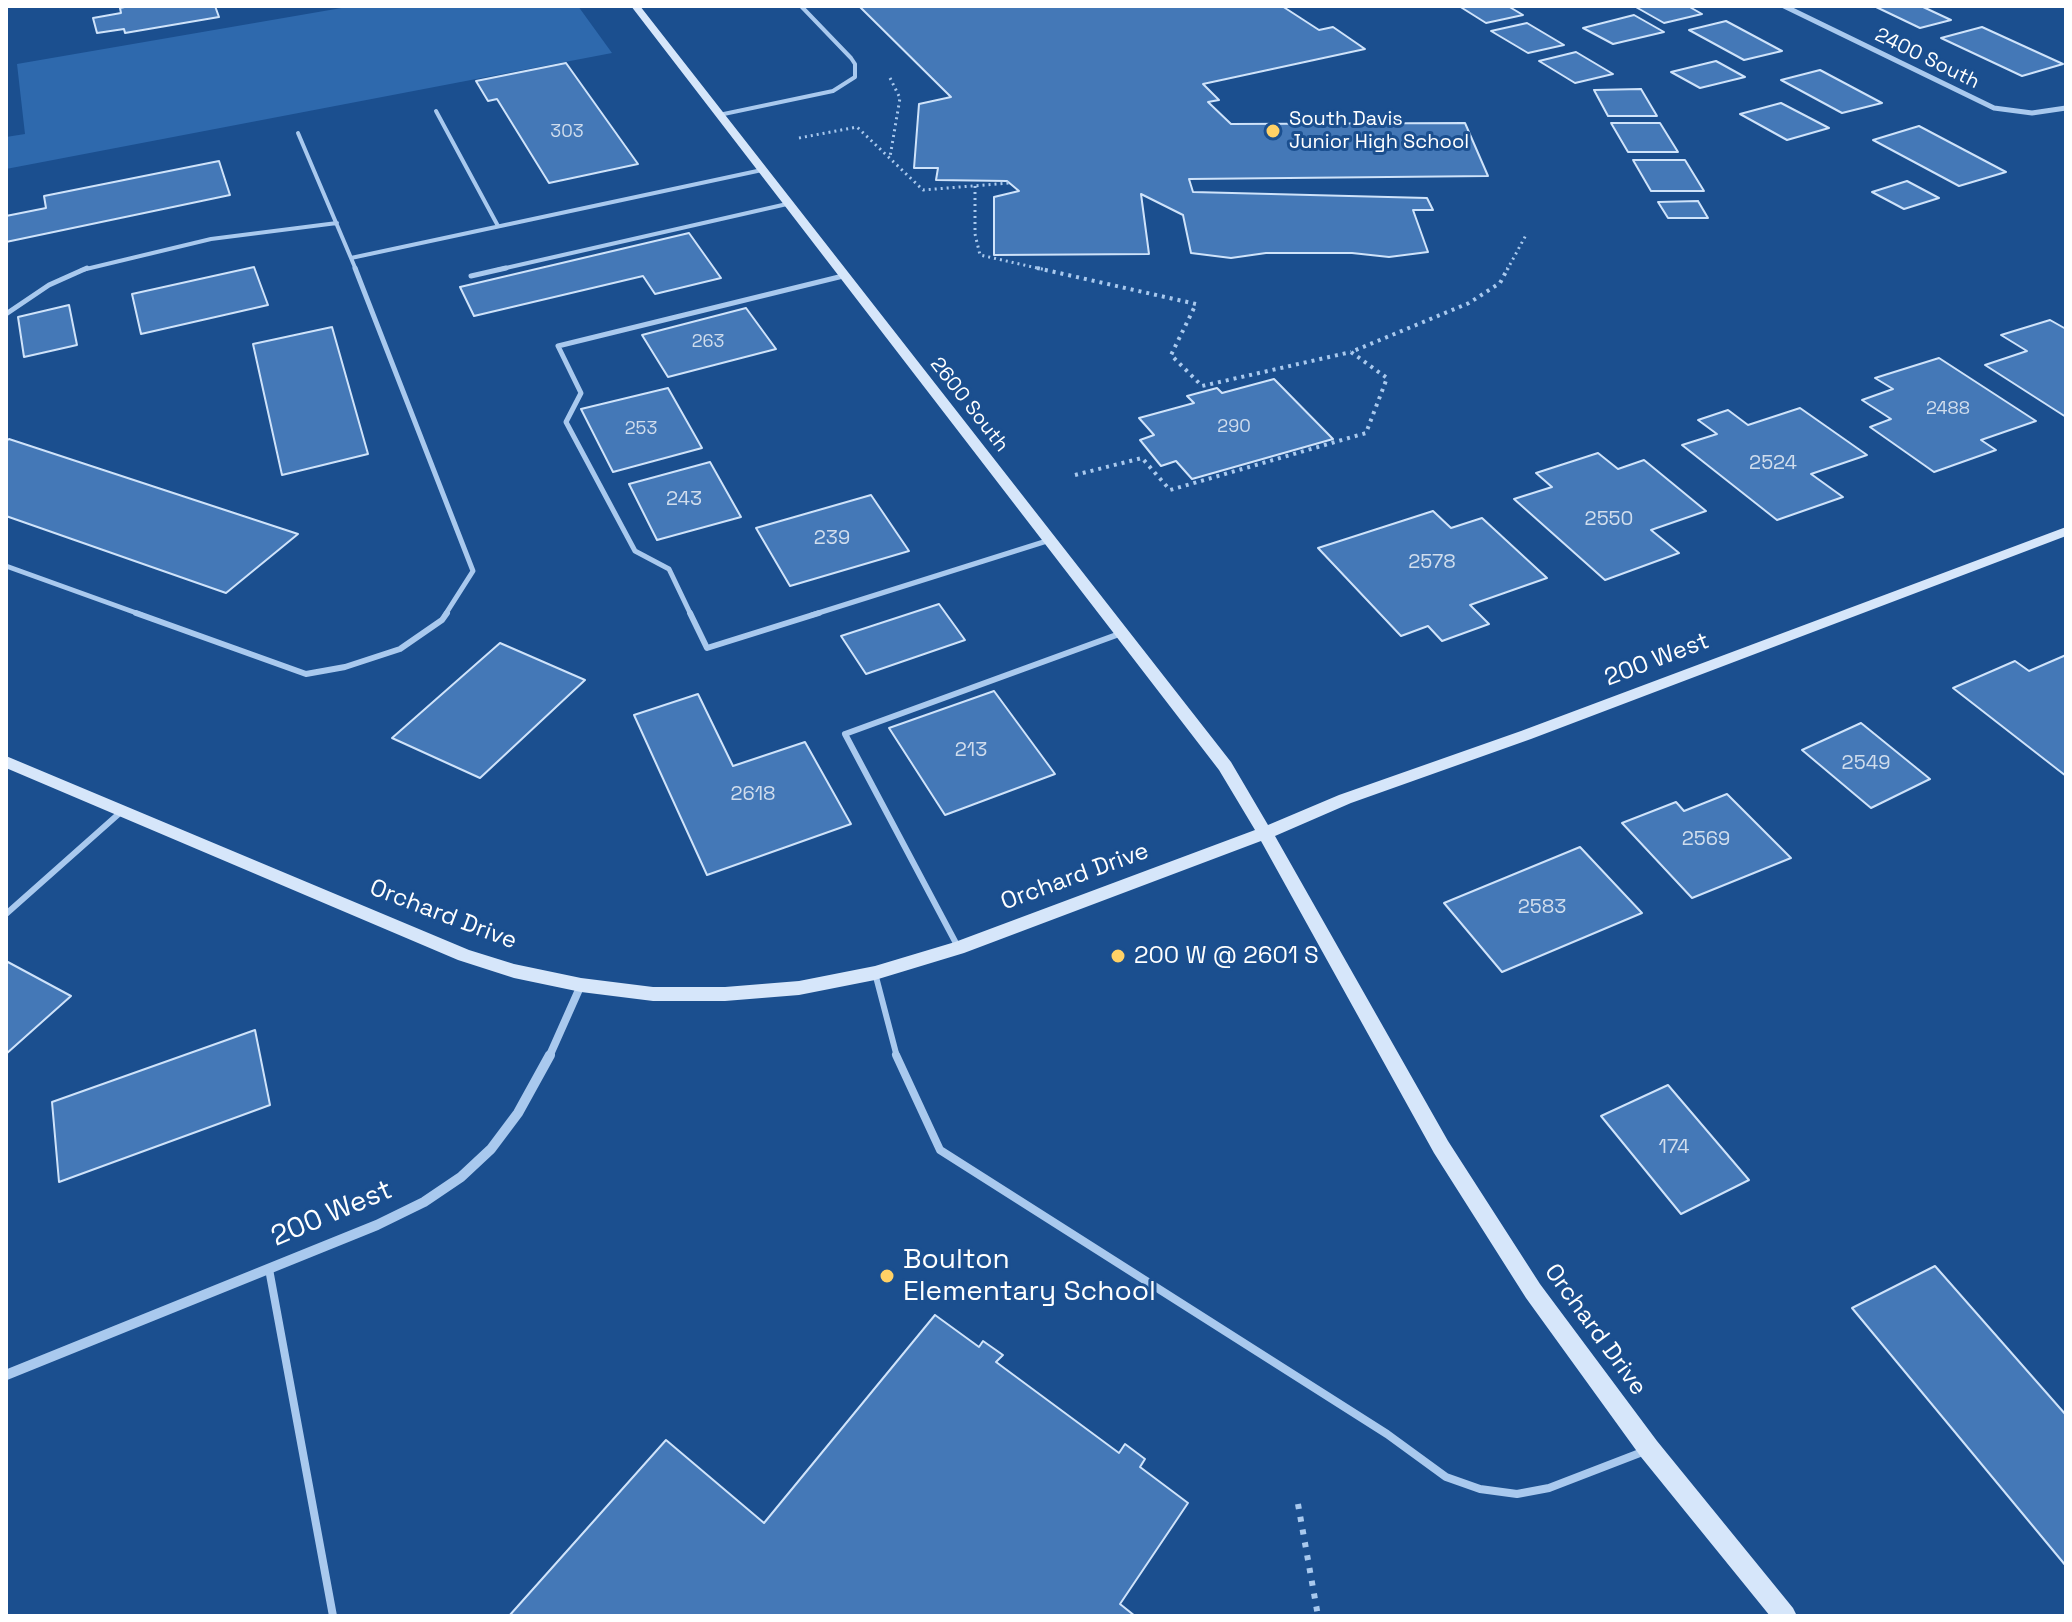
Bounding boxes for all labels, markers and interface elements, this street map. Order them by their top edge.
street label: 2400 South [1871,23,1983,95]
place label: South Davis Junior High School [1289,108,1469,155]
house number: 303 [550,121,584,143]
marker: South Davis Junior High School [1264,122,1282,140]
house number: 263 [692,331,724,353]
street label: 2600 South [925,353,1013,457]
house number: 2488 [1926,398,1970,420]
house number: 290 [1217,416,1251,438]
house number: 253 [625,418,657,440]
house number: 2524 [1749,452,1797,476]
house number: 243 [666,488,702,512]
house number: 2550 [1585,508,1633,532]
house number: 239 [814,527,850,551]
house number: 2578 [1408,551,1456,575]
street label: 200 West [1601,627,1713,693]
house number: 213 [955,739,987,763]
house number: 2549 [1842,752,1890,776]
house number: 2618 [730,783,776,807]
house number: 2569 [1682,828,1730,852]
street label: Orchard Drive [997,837,1153,917]
street label: Orchard Drive [365,874,521,956]
house number: 2583 [1518,896,1566,920]
place label: 200 W @ 2601 S [1134,942,1319,970]
marker: 200 W @ 2601 S [1109,947,1127,965]
house number: 174 [1659,1136,1689,1160]
street label: 200 West [267,1174,397,1254]
place label: Boulton Elementary School [903,1243,1156,1309]
street label: Orchard Drive [1538,1259,1652,1401]
marker: Boulton Elementary School [878,1267,896,1285]

